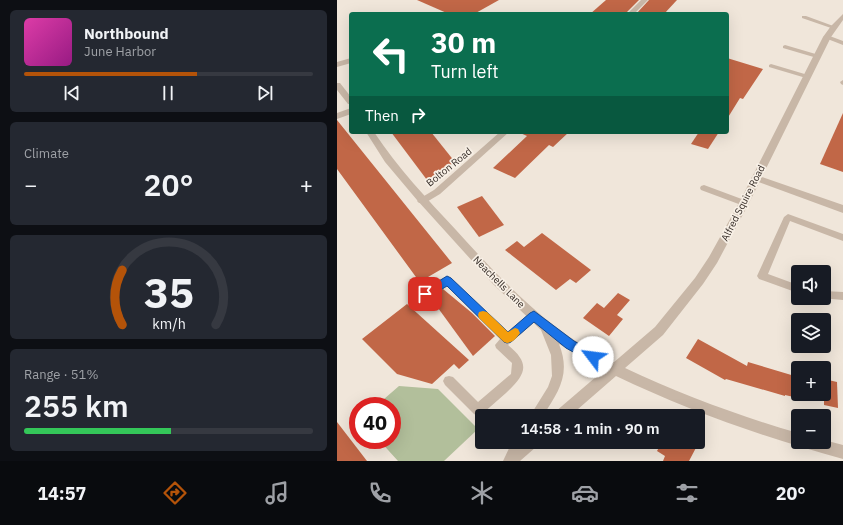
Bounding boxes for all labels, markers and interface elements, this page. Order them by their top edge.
text: Northbound [84,24,169,43]
text: 30 m [431,24,496,61]
icon: left [365,28,417,80]
text: June Harbor [84,43,156,60]
text: Turn left [431,60,499,83]
icon: previous [61,82,83,104]
icon: pause [157,82,179,104]
icon: next [254,82,276,104]
icon: right [407,104,429,126]
text: Then [365,106,399,125]
text: Climate [24,145,69,162]
street label: Bolton Road [424,145,474,189]
street label: Alfred Squire Road [718,163,768,243]
text: 20° [143,165,194,204]
text: − [24,170,37,199]
text: + [300,170,313,199]
street label: Neachells Lane [470,253,528,311]
text: 35 [144,264,193,318]
map controls [791,265,831,449]
button: sound [791,265,831,305]
pin [408,277,442,311]
icon: arrive [414,283,436,305]
text: km/h [152,313,185,332]
button: layers [791,313,831,353]
position arrow [572,336,614,378]
button: + [791,361,831,401]
text: Range · 51% [24,366,98,383]
text: 255 km [24,386,129,425]
speed limit sign: 40 [349,397,401,449]
button: − [791,409,831,449]
text: 14:58 · 1 min · 90 m [520,419,660,438]
icon: directions [161,479,189,507]
icon: music [263,479,291,507]
icon: phone [366,479,394,507]
icon: climate [468,479,496,507]
icon: car [571,479,599,507]
icon: filters [673,479,701,507]
text: 14:57 [37,482,86,505]
text: 20° [776,482,806,505]

